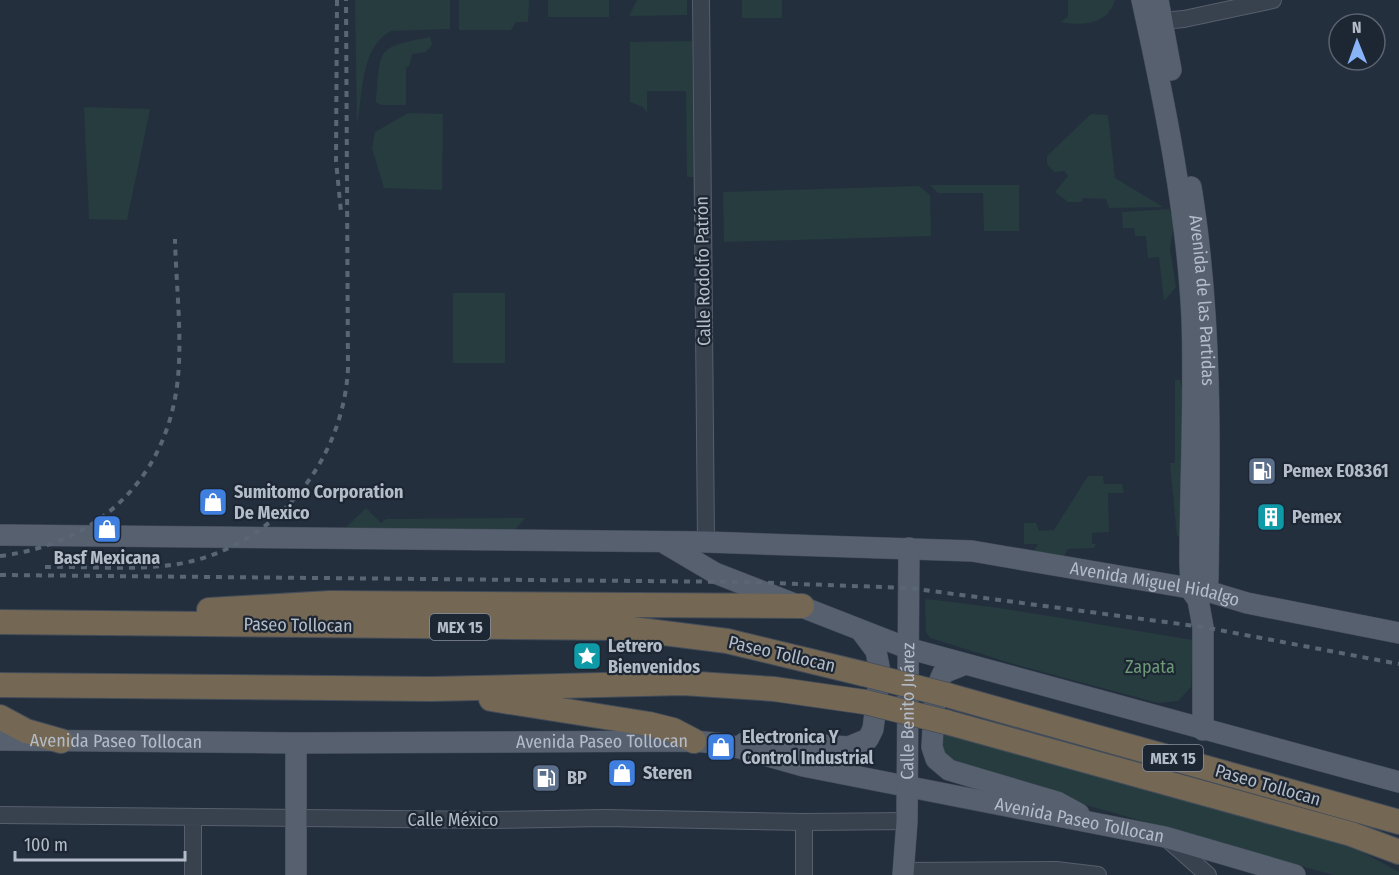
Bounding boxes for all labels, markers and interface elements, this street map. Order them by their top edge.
north arrow [1327,12,1387,72]
text: N [1352,18,1362,37]
street label: Calle Rodolfo Patrón [691,196,715,346]
street label: Avenida de las Partidas [1184,214,1219,386]
fuel station icon: Pemex E08361 [1246,455,1278,487]
place label: Pemex E08361 [1283,460,1389,482]
place label: Sumitomo Corporation De Mexico [234,481,404,524]
shop icon: Sumitomo Corporation De Mexico [197,486,229,518]
building icon: Pemex [1255,501,1287,533]
place label: Pemex [1292,506,1342,528]
shop icon: Basf Mexicana [91,513,123,545]
place label: Basf Mexicana [54,547,160,569]
street label: Avenida Miguel Hidalgo [1068,557,1242,611]
street label: Paseo Tollocan [243,613,353,637]
road number: MEX 15 [430,614,490,640]
street label: Paseo Tollocan [726,631,838,677]
place label: Letrero Bienvenidos [608,635,700,678]
place icon: Letrero Bienvenidos [571,640,603,672]
street label: Calle Benito Juárez [896,642,919,780]
park label: Zapata [1125,656,1175,678]
place label: Electronica Y Control Industrial [742,726,873,769]
street label: Avenida Paseo Tollocan [30,729,202,753]
street label: Avenida Paseo Tollocan [516,730,688,753]
shop icon: Electronica Y Control Industrial [705,731,737,763]
road number: MEX 15 [1143,745,1203,771]
shop icon: Steren [606,757,638,789]
street label: Paseo Tollocan [1213,759,1323,811]
fuel station icon: BP [530,762,562,794]
place label: Steren [643,762,692,784]
place label: BP [567,767,587,789]
street label: Avenida Paseo Tollocan [993,793,1166,848]
street label: Calle México [408,809,498,831]
scale bar [15,824,184,862]
text: 100 m [24,834,68,856]

